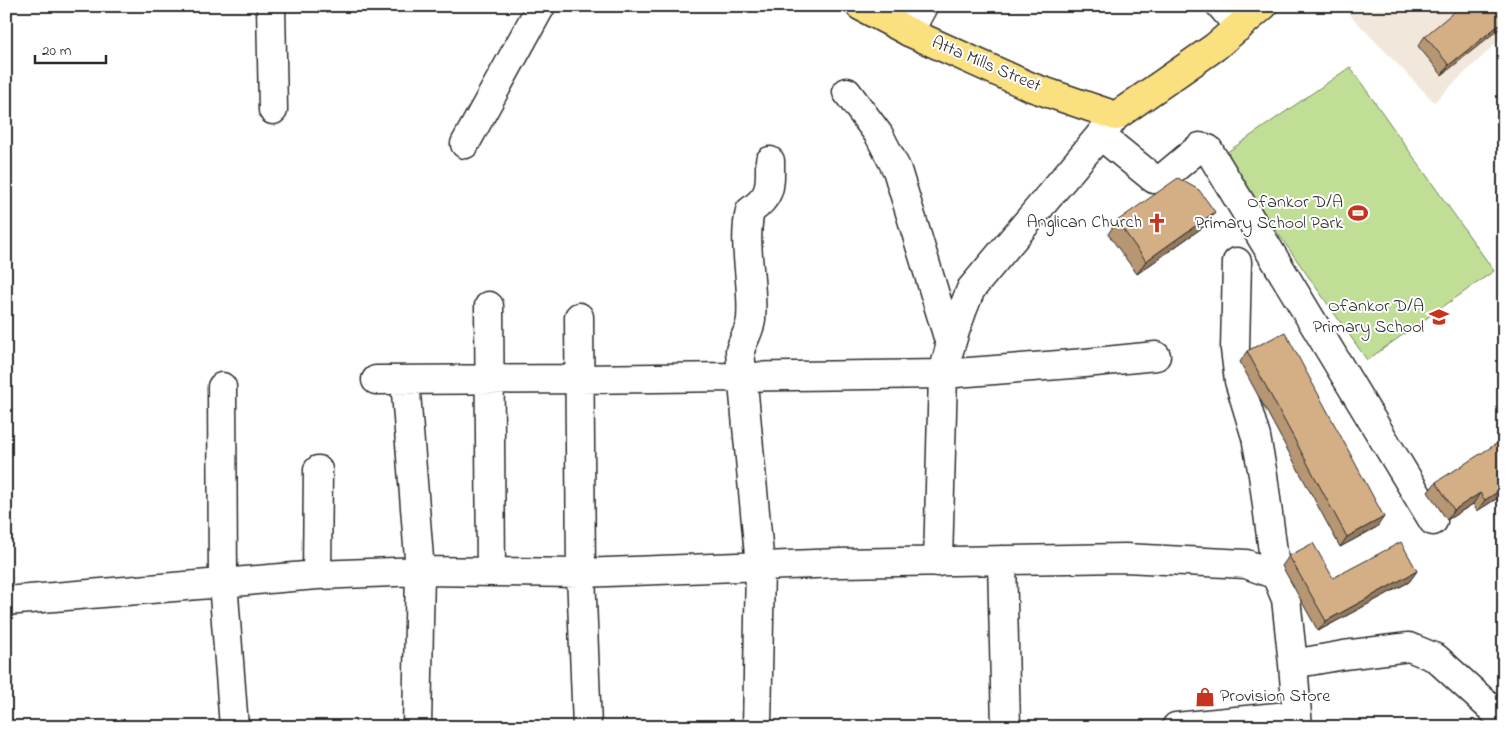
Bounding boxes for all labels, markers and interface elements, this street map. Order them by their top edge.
street label: Atta Mills Street [927,30,1045,100]
scale bar [35,32,106,64]
text: 20 m [42,40,72,62]
place label: Ofankor D/A Primary School Park [1195,190,1343,237]
sports icon: Ofankor D/A Primary School Park [1347,202,1369,224]
place label: Anglican Church [1027,210,1142,237]
church icon: Anglican Church [1146,212,1168,234]
place label: Ofankor D/A Primary School [1313,294,1424,341]
school or university icon: Ofankor D/A Primary School [1428,306,1450,328]
place label: Provision Store [1220,684,1331,710]
shop icon: Provision Store [1194,686,1216,708]

